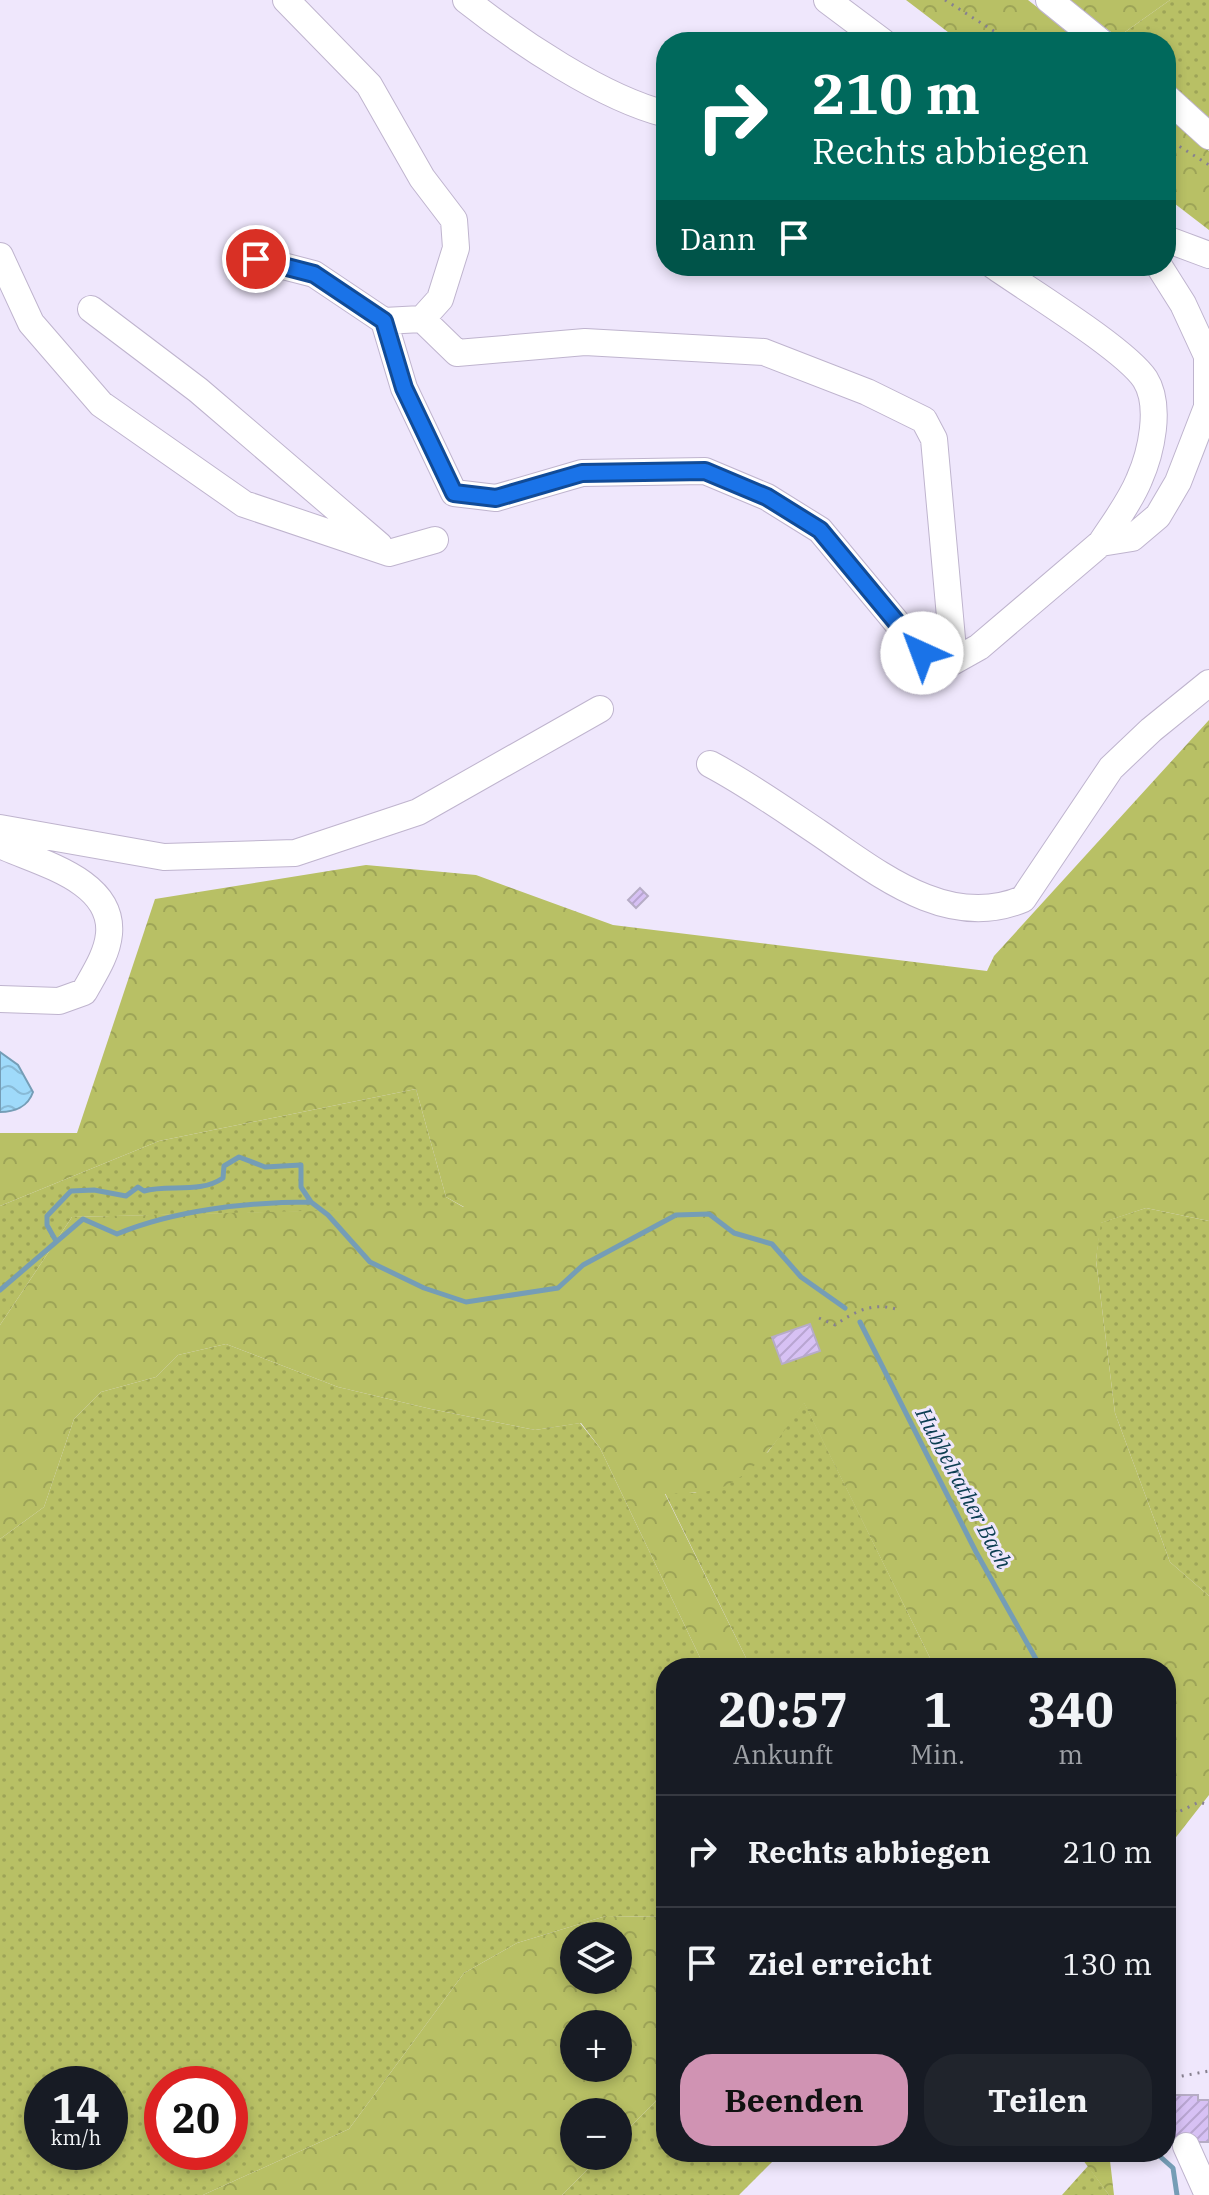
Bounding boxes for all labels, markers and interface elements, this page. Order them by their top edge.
text: 210 m [812,57,980,129]
icon: right [680,64,784,168]
text: Rechts abbiegen [812,127,1089,174]
icon: arrive [772,216,816,260]
text: Dann [680,219,756,258]
pin [222,225,290,293]
icon: arrive [234,237,278,281]
position arrow [880,611,964,695]
water label: Hubbelrather Bach [909,1401,1019,1574]
text: 20:57 [718,1678,848,1740]
text: 1 [923,1678,952,1740]
text: 340 [1027,1678,1114,1740]
text: Ankunft [733,1737,833,1771]
text: Min. [910,1737,965,1771]
text: m [1058,1737,1083,1771]
icon: right [680,1829,724,1873]
text: Rechts abbiegen [748,1832,991,1871]
text: 210 m [1062,1832,1152,1871]
map controls [560,1922,632,2170]
button: layers [560,1922,632,1994]
icon: arrive [680,1941,724,1985]
text: Ziel erreicht [748,1944,932,1983]
text: 130 m [1062,1944,1152,1983]
button: + [560,2010,632,2082]
button: Beenden [680,2054,908,2146]
button: Teilen [924,2054,1152,2146]
speed limit sign: 20 [144,2066,248,2170]
text: 14 [52,2082,100,2134]
button: − [560,2098,632,2170]
text: km/h [51,2124,101,2151]

